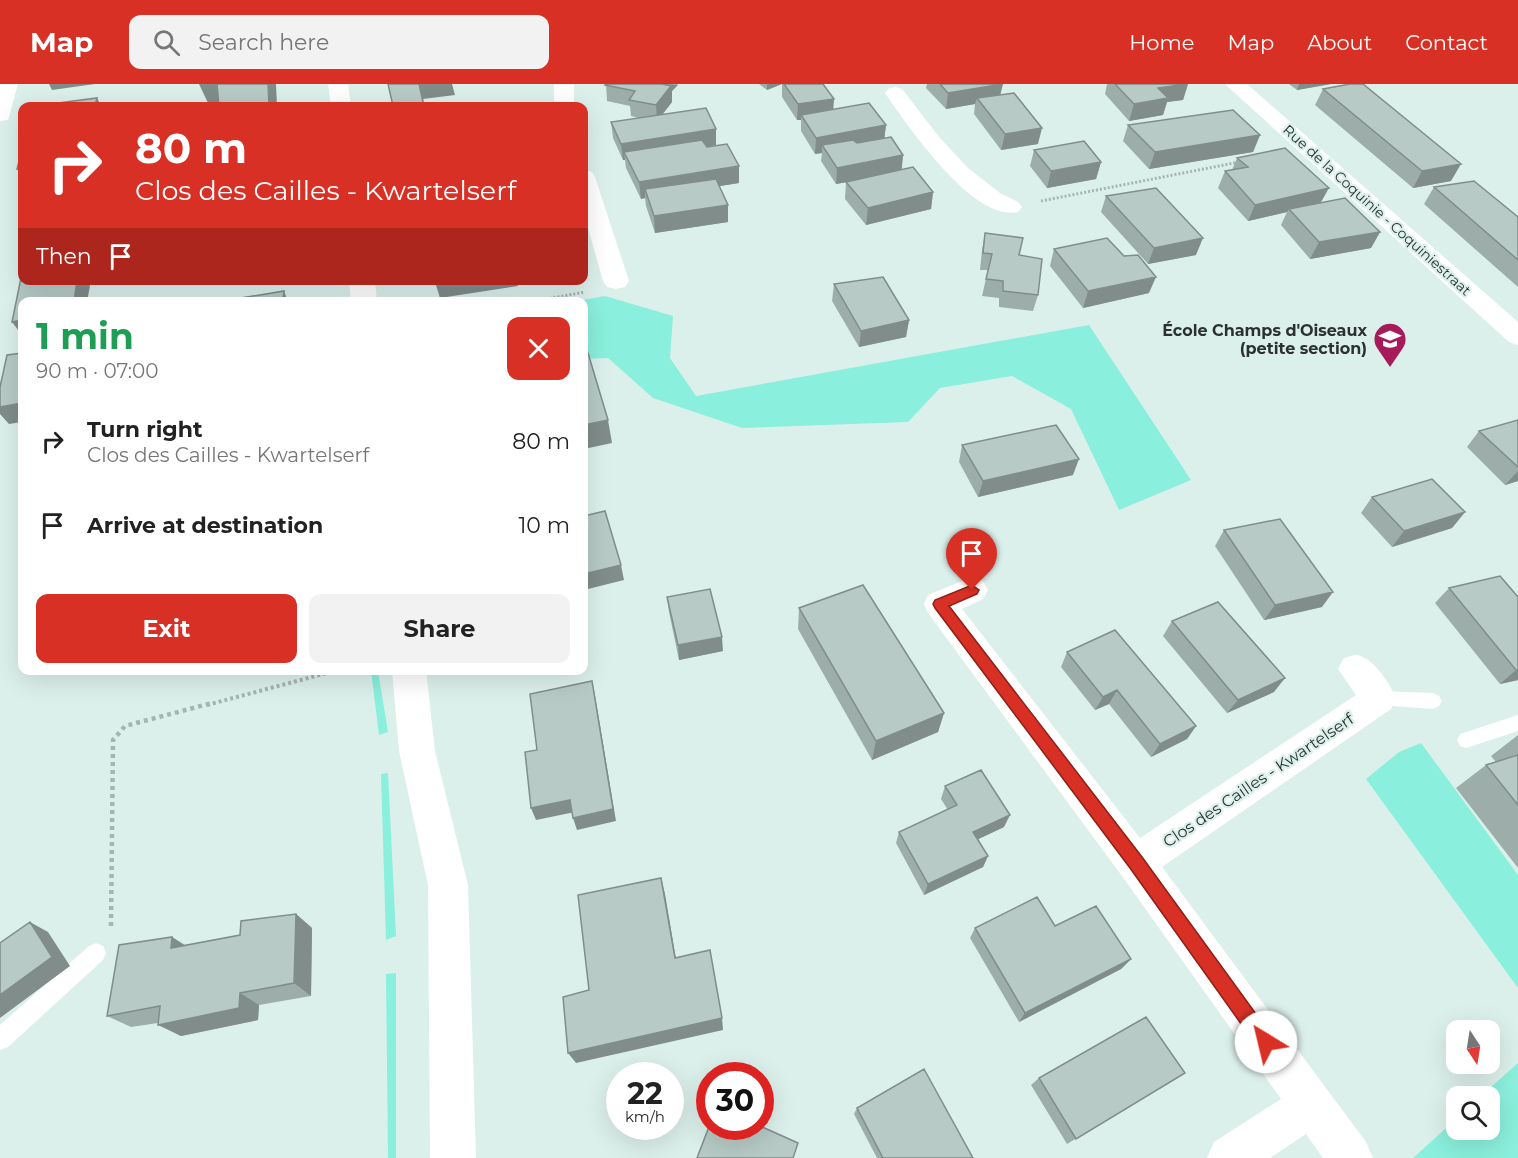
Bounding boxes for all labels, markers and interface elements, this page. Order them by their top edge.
search box [129,15,549,69]
text: Map [30,25,93,59]
icon: search [150,26,183,59]
text: Search here [198,29,329,56]
text: Home [1129,30,1194,55]
text: Map [1227,30,1274,55]
text: About [1307,30,1372,55]
text: Contact [1405,30,1488,55]
street label: Rue de la Coquinie - Coquiniestraat [1279,121,1475,299]
text: 80 m [135,122,247,174]
icon: right [36,126,114,204]
text: Clos des Cailles - Kwartelserf [135,174,516,207]
icon: arrive [104,240,137,273]
text: Then [36,243,92,270]
text: 1 min [36,314,134,358]
button: close [507,317,570,380]
place label: École Champs d'Oiseaux (petite section) [1162,321,1367,358]
school or university icon: École Champs d'Oiseaux (petite section) [1372,321,1408,368]
text: 90 m · 07:00 [36,359,159,383]
text: Turn right [87,416,202,443]
icon: right [36,425,69,458]
text: 80 m [512,428,570,455]
text: Clos des Cailles - Kwartelserf [87,443,369,467]
icon: arrive [36,509,69,542]
text: Arrive at destination [87,512,323,539]
text: 10 m [518,512,570,539]
pin [946,528,997,590]
icon: arrive [955,537,988,570]
button: Exit [36,594,297,663]
button: Share [309,594,570,663]
street label: Clos des Cailles - Kwartelserf [1159,709,1358,851]
position arrow [1234,1010,1298,1074]
north arrow [1446,1020,1500,1074]
map controls [1446,1020,1500,1140]
speed limit sign: 30 [696,1062,774,1140]
text: 22 [627,1075,663,1112]
button: search [1446,1086,1500,1140]
text: km/h [625,1107,665,1126]

